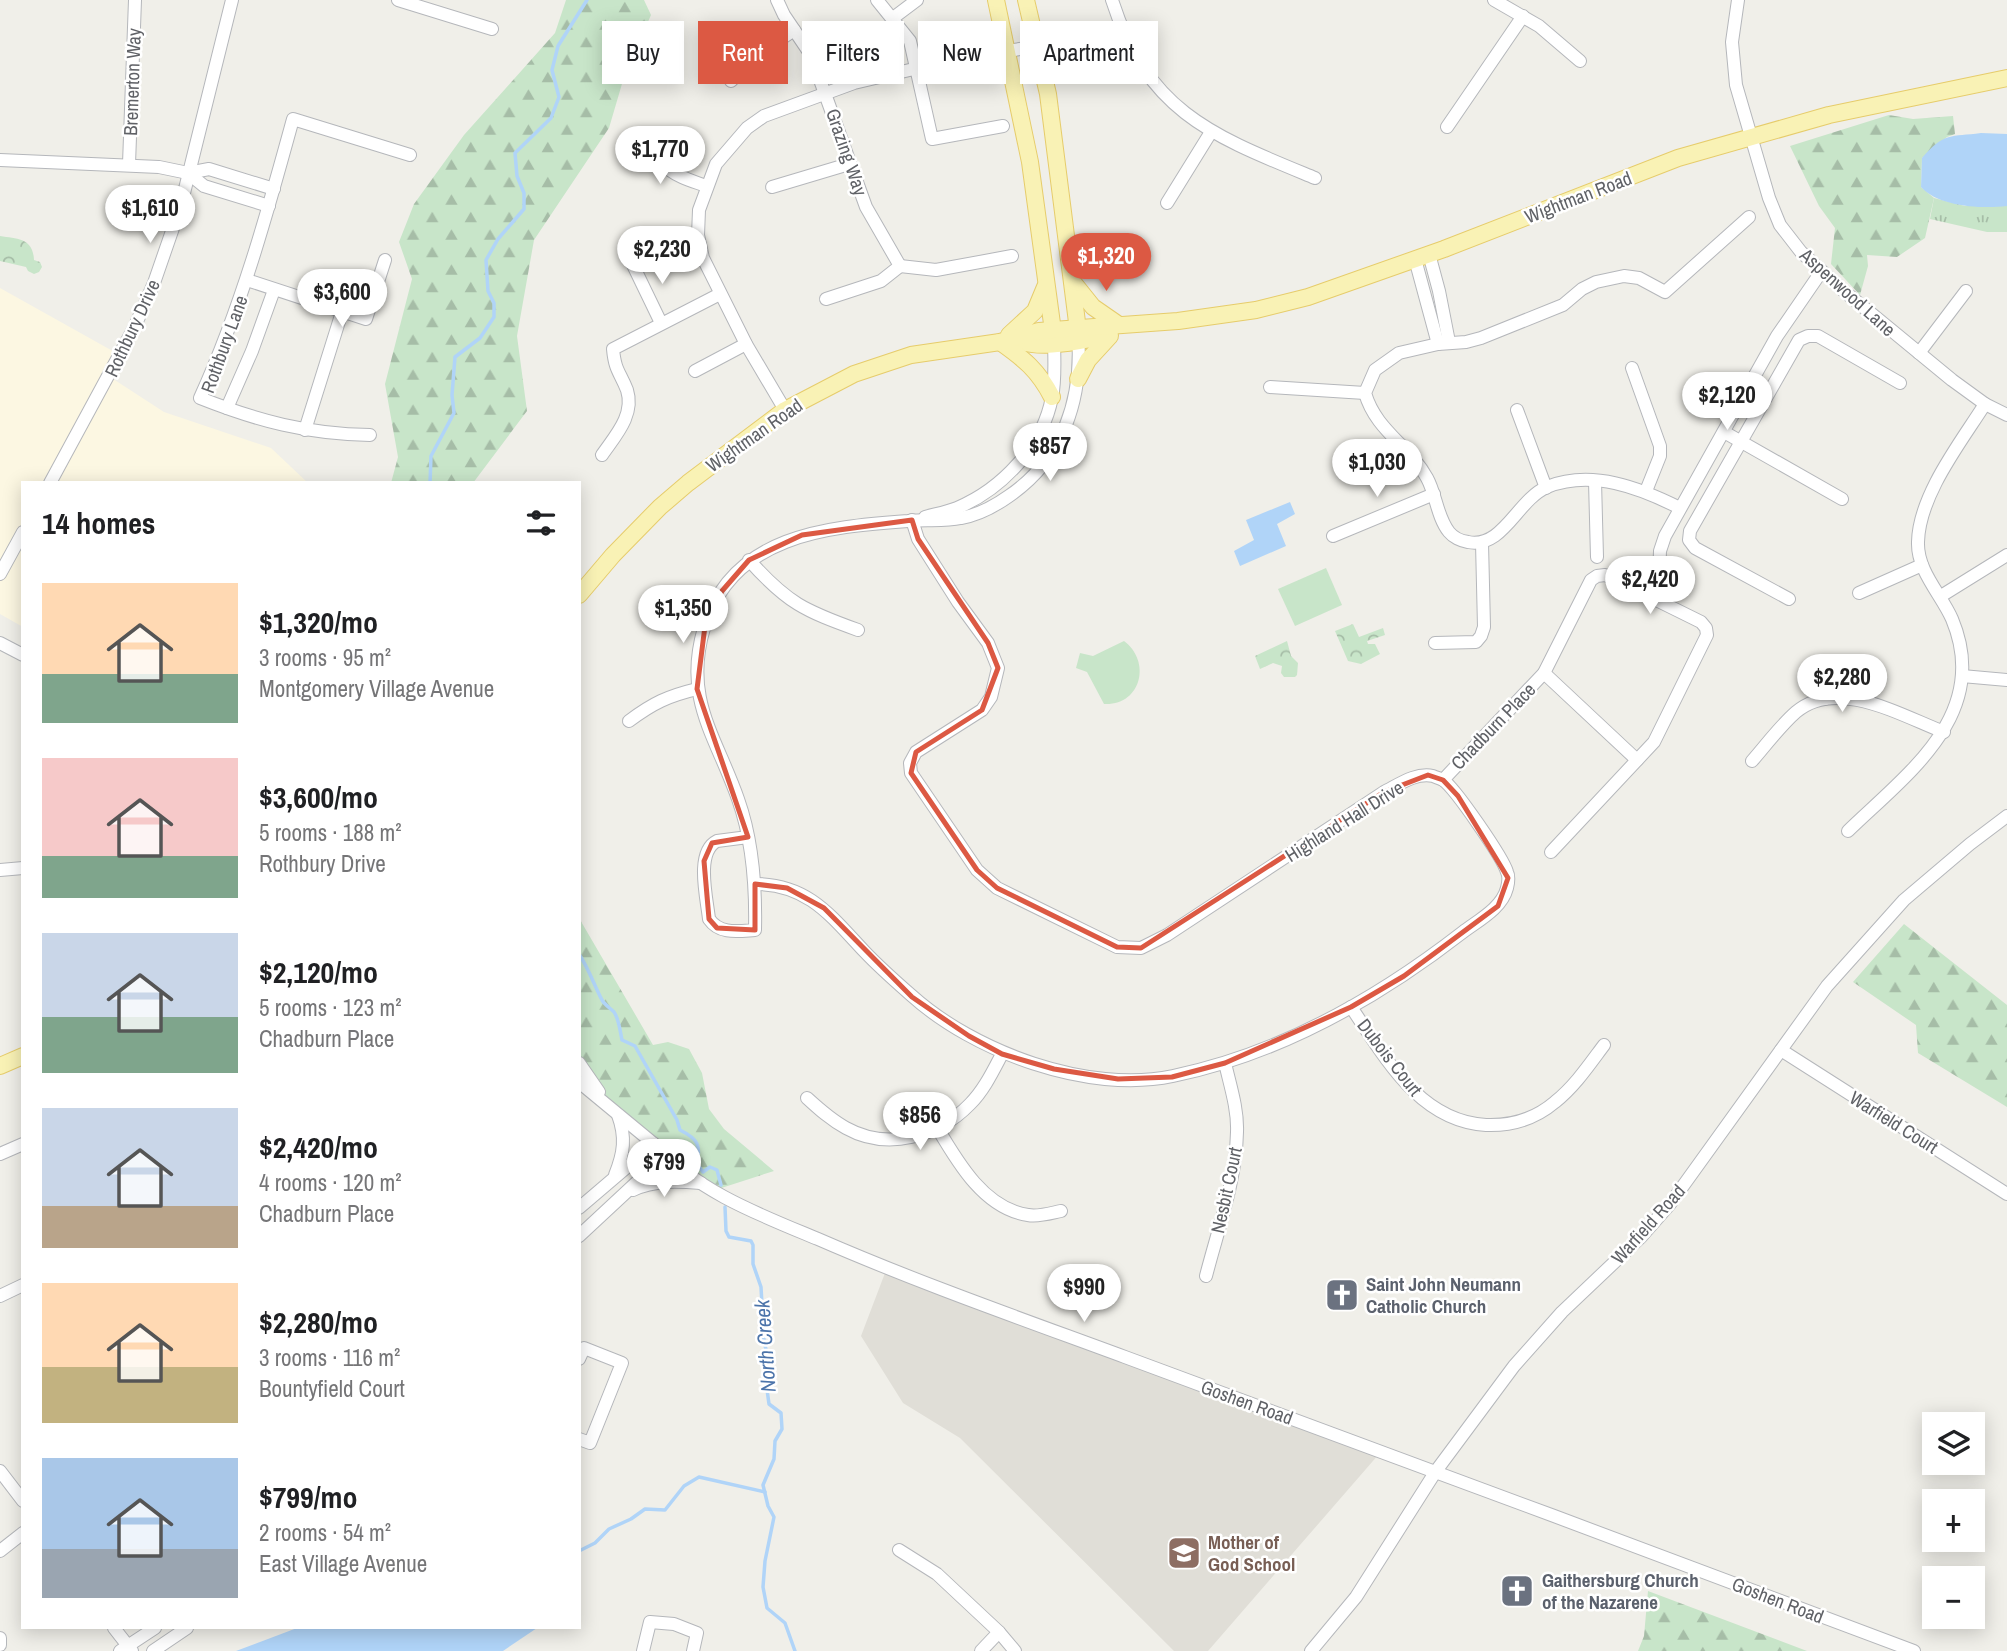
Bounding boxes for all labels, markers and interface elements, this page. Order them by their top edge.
chip: Buy [602,21,684,84]
chip: Rent [698,21,788,84]
chip: Filters [802,21,904,84]
chip: New [918,21,1006,84]
chip: Apartment [1020,21,1158,84]
street label: Bremerton Way [117,28,147,136]
street label: Grazing Way [820,105,874,199]
pin: $1,770 [603,127,717,186]
text: $1,770 [631,133,689,164]
street label: Wightman Road [1521,165,1635,229]
pin: $1,610 [93,186,207,245]
text: $1,610 [121,192,179,223]
pin: $2,230 [605,226,719,286]
text: $2,230 [633,233,691,264]
pin: $1,320 [1049,233,1163,293]
text: $1,320 [1077,240,1135,271]
street label: Aspenwood Lane [1794,241,1901,342]
pin: $3,600 [285,270,399,329]
street label: Rothbury Drive [98,275,166,381]
text: $3,600 [313,276,371,307]
street label: Rothbury Lane [194,292,254,396]
pin: $2,120 [1670,372,1784,432]
text: $2,120 [1698,379,1756,410]
street label: Wightman Road [700,392,808,478]
pin: $857 [1009,424,1091,483]
text: $857 [1029,430,1071,461]
pin: $1,030 [1320,440,1434,499]
text: $1,030 [1348,446,1406,477]
text: 14 homes [42,503,156,543]
icon: filters [522,504,560,542]
pin: $2,420 [1593,556,1707,616]
text: $2,420 [1621,563,1679,594]
pin: $1,350 [626,586,740,645]
text: $1,350 [654,592,712,623]
text: $1,320/mo [259,602,378,642]
icon: home [98,611,182,695]
text: 3 rooms · 95 m² [259,642,391,673]
pin: $2,280 [1785,654,1899,714]
text: $2,280 [1813,661,1871,692]
text: Montgomery Village Avenue [259,673,494,704]
street label: Chadburn Place [1445,677,1541,775]
street label: Highland Hall Drive [1280,774,1408,868]
text: $3,600/mo [259,777,378,817]
icon: home [98,786,182,870]
text: 5 rooms · 188 m² [259,817,402,848]
text: Rothbury Drive [259,848,386,879]
text: $2,120/mo [259,952,378,992]
icon: home [98,961,182,1045]
text: 5 rooms · 123 m² [259,992,402,1023]
street label: Dubois Court [1351,1013,1429,1102]
text: Chadburn Place [259,1023,394,1054]
street label: Warfield Court [1845,1085,1944,1160]
pin: $856 [879,1092,961,1152]
text: $856 [899,1099,941,1130]
text: $2,420/mo [259,1127,378,1167]
icon: home [98,1136,182,1220]
pin: $799 [623,1140,705,1199]
street label: Nesbit Court [1204,1144,1248,1235]
text: $799 [643,1146,685,1177]
text: 4 rooms · 120 m² [259,1167,402,1198]
street label: Warfield Road [1605,1179,1691,1269]
text: Chadburn Place [259,1198,394,1229]
pin: $990 [1043,1264,1125,1324]
text: $990 [1063,1271,1105,1302]
place label: Saint John Neumann Catholic Church [1366,1271,1521,1319]
church icon: Saint John Neumann Catholic Church [1323,1276,1361,1314]
water label: North Creek [747,1297,783,1393]
text: $2,280/mo [259,1302,378,1342]
icon: home [98,1311,182,1395]
text: 3 rooms · 116 m² [259,1342,400,1373]
text: Bountyfield Court [259,1373,405,1404]
street label: Goshen Road [1197,1373,1297,1431]
map controls [1922,1412,1985,1629]
button: layers [1922,1412,1985,1475]
text: $799/mo [259,1477,357,1517]
icon: home [98,1486,182,1570]
button: + [1922,1489,1985,1552]
text: 2 rooms · 54 m² [259,1517,391,1548]
place label: Mother of God School [1208,1529,1295,1577]
school or university icon: Mother of God School [1165,1534,1203,1572]
text: East Village Avenue [259,1548,427,1579]
button: − [1922,1566,1985,1629]
place label: Gaithersburg Church of the Nazarene [1542,1567,1699,1615]
street label: Goshen Road [1728,1571,1828,1629]
church icon: Gaithersburg Church of the Nazarene [1498,1572,1536,1610]

